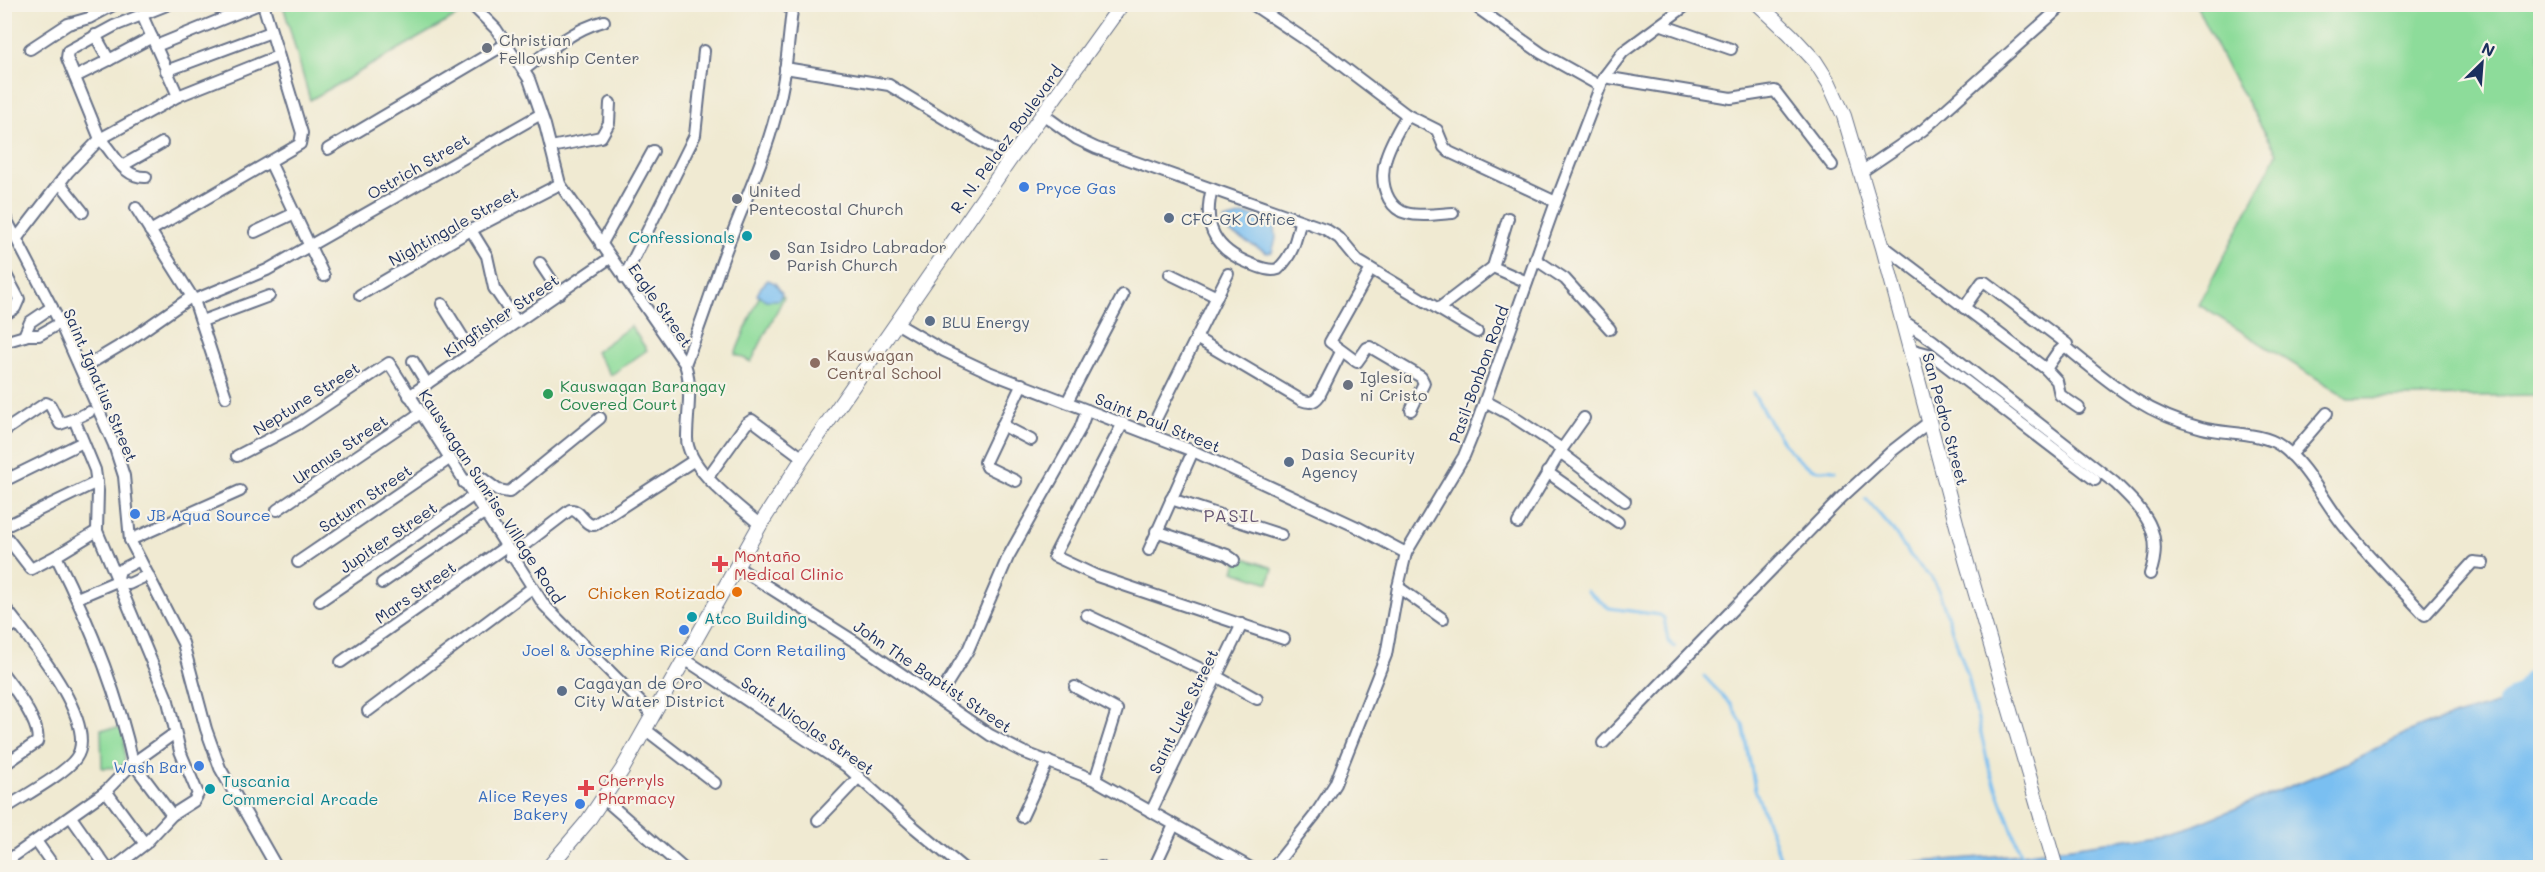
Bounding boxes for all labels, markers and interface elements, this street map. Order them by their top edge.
place label: Christian Fellowship Center [499,29,640,68]
north arrow [2452,33,2512,93]
text: N [2479,37,2498,61]
marker: Christian Fellowship Center [480,41,494,55]
street label: R. N. Pelaez Boulevard [945,61,1067,217]
street label: Ostrich Street [363,128,473,204]
place label: Pryce Gas [1036,177,1116,198]
place label: United Pentecostal Church [749,180,903,219]
marker: Pryce Gas [1017,180,1031,194]
street label: Nightingale Street [384,182,522,270]
marker: United Pentecostal Church [730,192,744,206]
place label: CFC-GK Office [1181,208,1296,229]
marker: CFC-GK Office [1162,211,1176,225]
place label: Confessionals [629,226,735,247]
marker: Confessionals [740,229,754,243]
place label: San Isidro Labrador Parish Church [787,236,947,275]
marker: San Isidro Labrador Parish Church [768,248,782,262]
street label: Eagle Street [624,259,698,351]
street label: Kingfisher Street [439,269,563,361]
street label: Pasil-Bonbon Road [1443,302,1513,446]
street label: Saint Ignatius Street [59,305,143,465]
place label: BLU Energy [942,311,1030,332]
marker: BLU Energy [923,314,937,328]
place label: Kauswagan Central School [827,344,942,383]
street label: San Pedro Street [1918,350,1974,488]
marker: Kauswagan Central School [808,356,822,370]
street label: Neptune Street [249,357,363,439]
place label: Iglesia ni Cristo [1360,366,1428,405]
place label: Kauswagan Barangay Covered Court [560,375,726,414]
marker: Iglesia ni Cristo [1341,378,1355,392]
street label: Kauswagan Sunrise Village Road [415,385,569,607]
marker: Kauswagan Barangay Covered Court [541,387,555,401]
street label: Saint Paul Street [1092,387,1224,457]
street label: Uranus Street [288,410,392,488]
place label: Dasia Security Agency [1301,443,1415,482]
marker: Dasia Security Agency [1282,455,1296,469]
street label: Saturn Street [314,459,416,537]
street label: Jupiter Street [335,497,441,577]
district label: PASIL [1204,503,1261,527]
place label: JB Aqua Source [147,504,271,525]
marker: JB Aqua Source [128,507,142,521]
place label: Montaño Medical Clinic [734,545,844,584]
marker: Montaño Medical Clinic [711,555,729,573]
street label: Mars Street [370,556,460,628]
place label: Chicken Rotizado [588,582,725,603]
marker: Chicken Rotizado [730,585,744,599]
place label: Atco Building [704,607,807,628]
marker: Atco Building [685,610,699,624]
street label: John The Baptist Street [850,615,1016,737]
marker: Joel & Josephine Rice and Corn Retailing [677,623,691,637]
place label: Joel & Josephine Rice and Corn Retailing [522,639,846,660]
street label: Saint Luke Street [1144,645,1222,777]
street label: Saint Nicolas Street [737,671,879,779]
place label: Cagayan de Oro City Water District [574,672,725,711]
marker: Cagayan de Oro City Water District [555,684,569,698]
place label: Wash Bar [113,756,187,777]
marker: Wash Bar [192,759,206,773]
place label: Cherryls Pharmacy [598,769,675,808]
place label: Tuscania Commercial Arcade [222,770,378,809]
marker: Cherryls Pharmacy [579,781,593,795]
marker: Tuscania Commercial Arcade [203,782,217,796]
place label: Alice Reyes Bakery [477,785,568,824]
marker: Alice Reyes Bakery [573,797,587,811]

